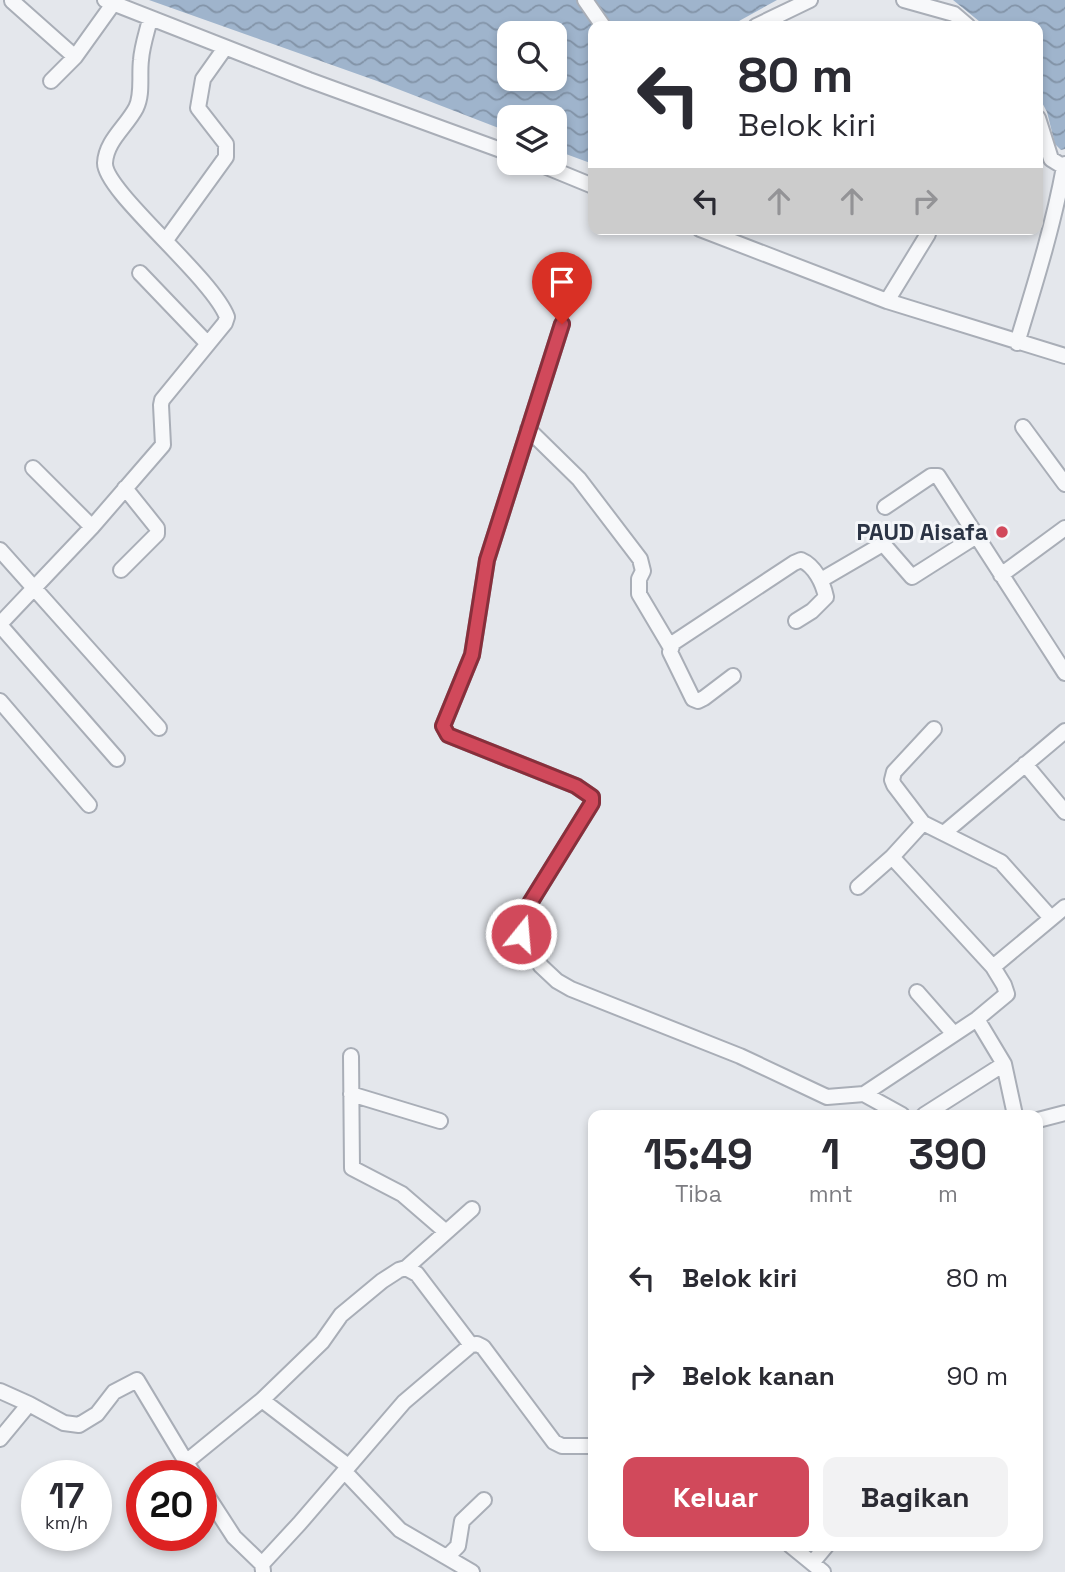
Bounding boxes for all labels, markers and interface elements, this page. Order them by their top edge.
map controls [497,21,567,175]
button: search [497,21,567,91]
text: 80 m [738,44,853,106]
icon: left [623,49,714,140]
button: layers [497,105,567,175]
text: Belok kiri [738,105,876,145]
icon: left [687,182,725,220]
icon: ahead [760,182,798,220]
icon: ahead [833,182,871,220]
icon: right [906,182,944,220]
pin [532,252,592,324]
icon: arrive [543,263,581,301]
place label: PAUD Aisafa [856,517,988,547]
marker: PAUD Aisafa [994,524,1010,540]
position arrow [484,897,558,971]
text: 15:49 [644,1128,753,1181]
text: 1 [821,1128,840,1181]
text: 390 [909,1128,987,1181]
text: Tiba [675,1179,722,1209]
text: mnt [809,1179,853,1209]
text: m [938,1179,958,1209]
icon: left [623,1259,661,1297]
text: Belok kiri [682,1261,797,1295]
text: 80 m [946,1261,1008,1295]
icon: right [623,1357,661,1395]
text: Belok kanan [682,1359,835,1393]
text: 90 m [946,1359,1008,1393]
button: Keluar [623,1457,809,1537]
button: Bagikan [823,1457,1008,1537]
speed limit sign: 20 [126,1460,217,1551]
text: 17 [49,1474,84,1518]
text: km/h [45,1511,88,1534]

